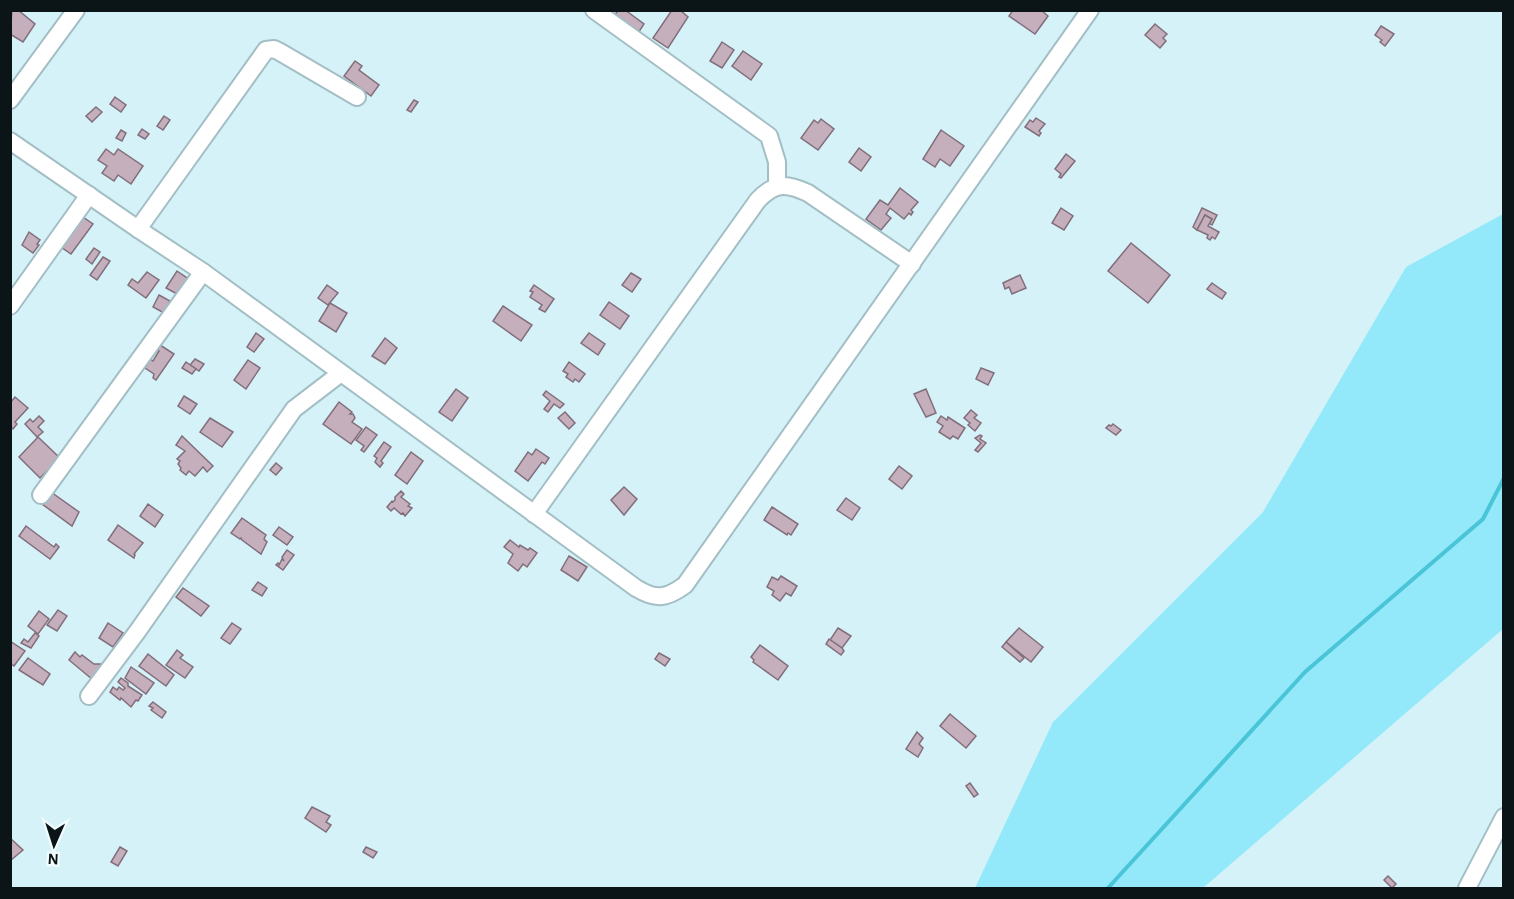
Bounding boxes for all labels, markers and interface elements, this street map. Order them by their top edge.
north arrow [24,815,84,875]
text: N [47,851,59,867]

